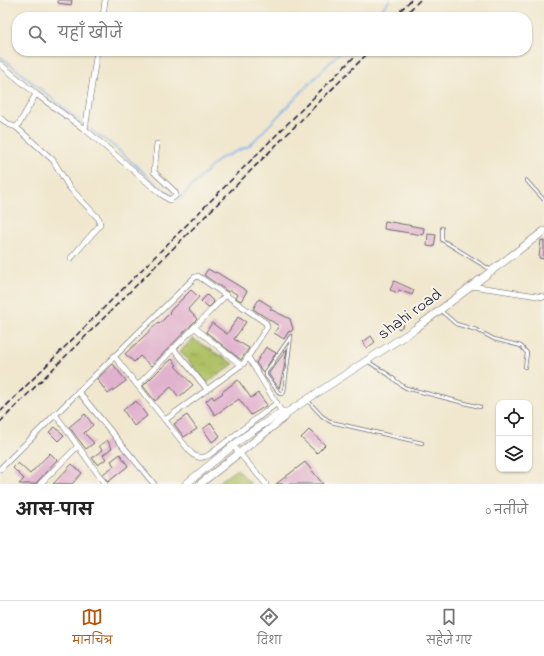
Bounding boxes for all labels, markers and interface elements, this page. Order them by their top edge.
search box [12,12,532,56]
icon: search [26,23,48,45]
text: यहाँ खोजें [58,23,122,45]
street label: shahi road [373,282,448,346]
map controls [496,400,532,472]
button: locate [496,400,532,436]
button: layers [496,436,532,472]
text: आस-पास [16,498,93,523]
text: 0 नतीजे [485,501,528,520]
tab: मानचित्र [72,606,113,652]
tab: दिशा [257,606,282,652]
tab: सहेजे गए [426,606,472,652]

